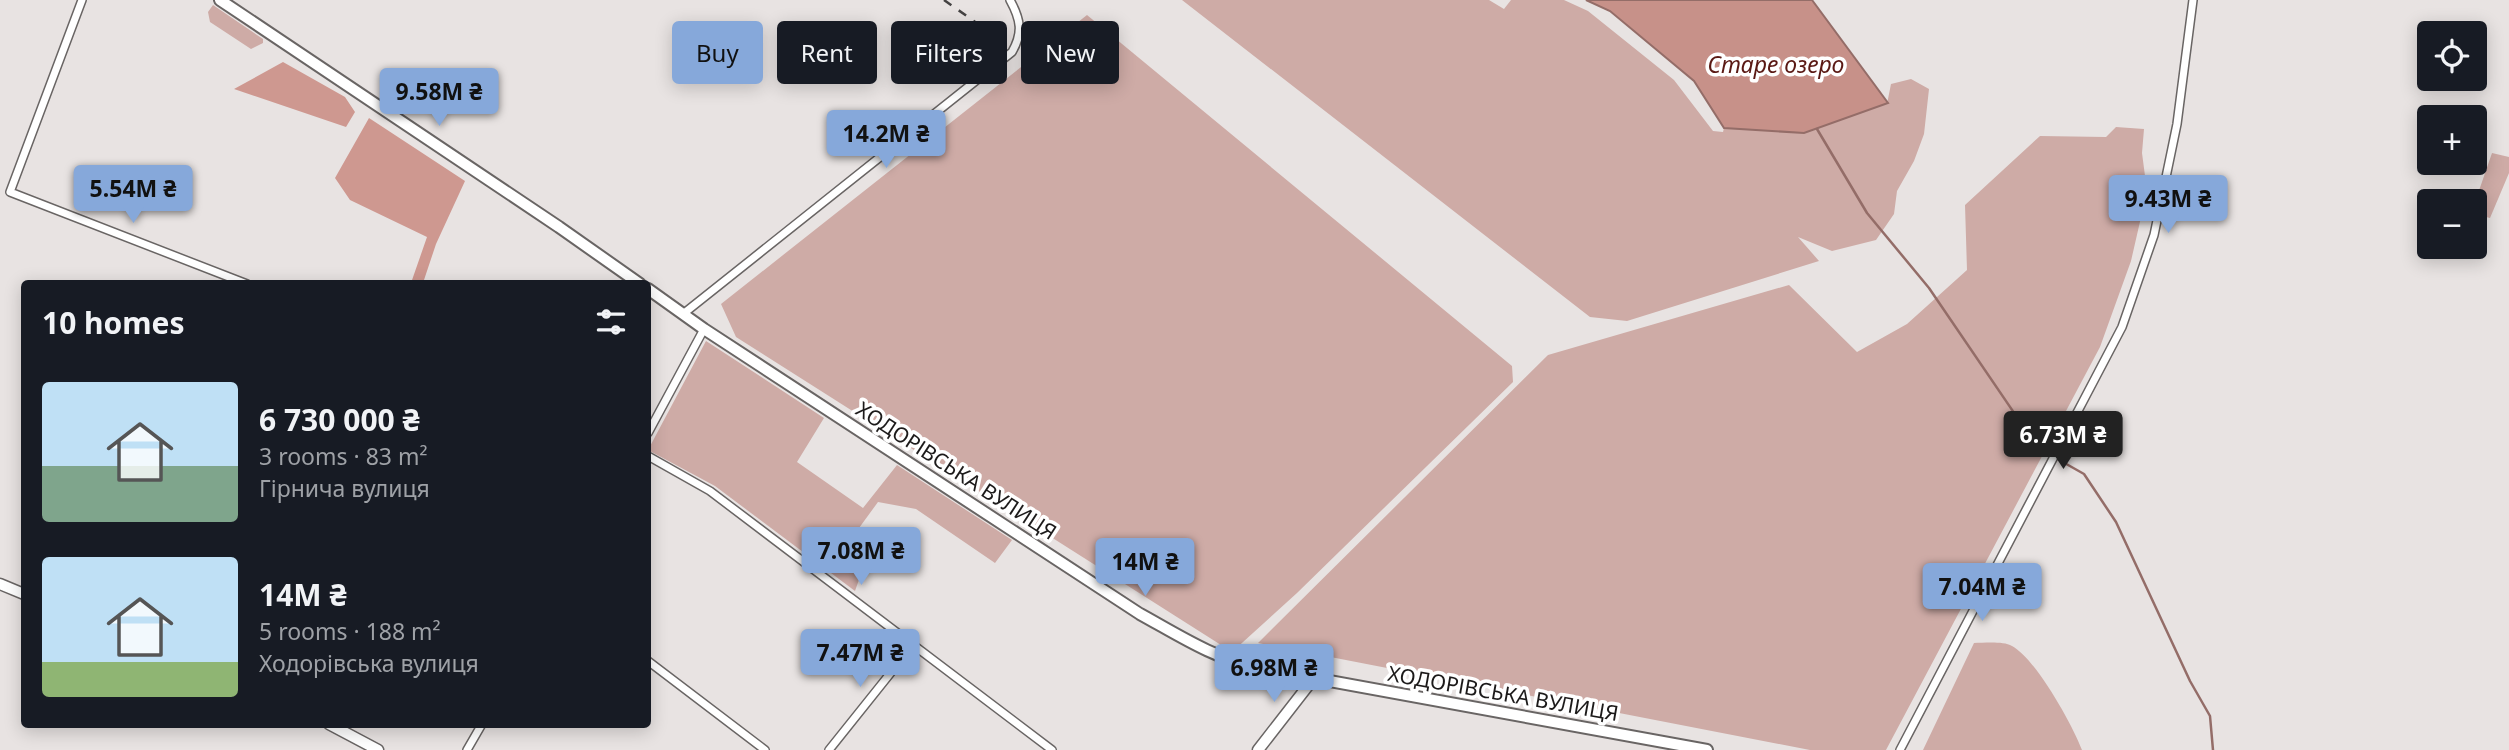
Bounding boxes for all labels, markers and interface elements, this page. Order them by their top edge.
chip: Buy [672,21,763,84]
chip: Rent [777,21,877,84]
chip: Filters [891,21,1007,84]
chip: New [1021,21,1119,84]
map controls [2417,21,2487,259]
button: locate [2417,21,2487,91]
water label: Старе озеро [1708,48,1845,80]
pin: 9.58M ₴ [374,68,504,128]
text: 9.58M ₴ [396,75,482,107]
button: + [2417,105,2487,175]
pin: 14.2M ₴ [821,110,951,170]
text: 14.2M ₴ [843,117,929,149]
pin: 5.54M ₴ [68,166,198,225]
text: 5.54M ₴ [90,172,176,204]
pin: 9.43M ₴ [2103,176,2233,235]
text: 9.43M ₴ [2125,182,2211,214]
button: − [2417,189,2487,259]
text: 10 homes [42,302,185,343]
icon: filters [592,303,630,341]
street label: ХОДОРІВСЬКА ВУЛИЦЯ [851,395,1062,546]
text: 6 730 000 ₴ [259,399,420,440]
icon: home [98,410,182,494]
pin: 6.73M ₴ [1998,412,2128,471]
text: 6.73M ₴ [2020,418,2106,450]
text: 3 rooms · 83 m² [259,440,428,472]
text: Гірнича вулиця [259,472,430,504]
pin: 7.08M ₴ [796,528,926,587]
text: 7.08M ₴ [818,534,904,566]
pin: 14M ₴ [1096,538,1194,598]
text: 14M ₴ [1111,545,1179,577]
pin: 7.04M ₴ [1917,564,2047,623]
text: 7.04M ₴ [1939,570,2025,602]
text: 14M ₴ [259,574,347,615]
icon: home [98,585,182,669]
text: 5 rooms · 188 m² [259,615,441,647]
pin: 7.47M ₴ [795,630,925,689]
text: 7.47M ₴ [817,636,903,668]
pin: 6.98M ₴ [1209,644,1339,704]
text: Ходорівська вулиця [259,647,479,679]
text: 6.98M ₴ [1231,651,1317,683]
street label: ХОДОРІВСЬКА ВУЛИЦЯ [1386,659,1621,727]

